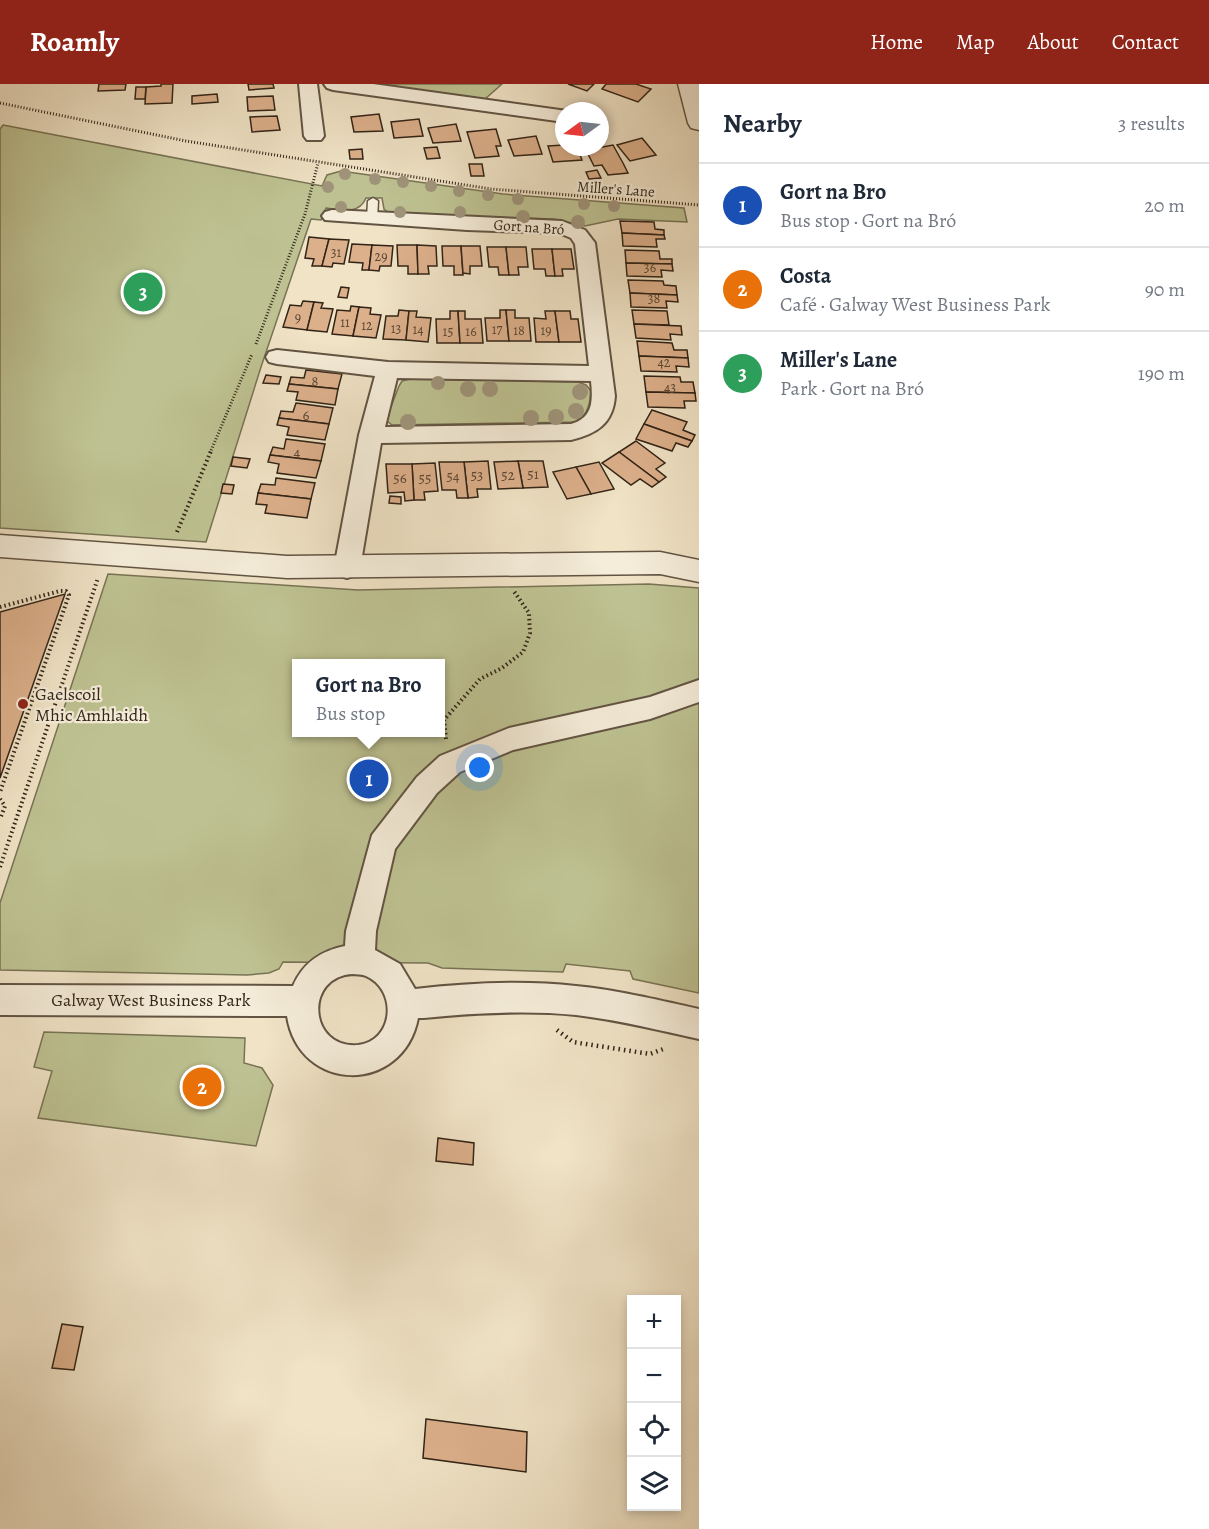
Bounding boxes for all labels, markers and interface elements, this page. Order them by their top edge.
text: Roamly [30,23,119,61]
text: Home [870,28,923,56]
text: Map [956,28,994,56]
text: About [1027,28,1079,56]
text: Contact [1112,28,1179,56]
north arrow [555,102,609,156]
text: Nearby [723,106,802,141]
text: 3 results [1118,110,1185,137]
street label: Miller's Lane [577,176,656,202]
text: Gort na Bro [780,177,886,207]
text: 1 [739,192,746,219]
text: 20 m [1144,192,1185,219]
text: Bus stop · Gort na Bró [780,207,956,234]
street label: Gort na Bró [493,215,565,239]
house number: 31 [331,243,342,262]
house number: 29 [374,247,388,266]
house number: 36 [644,258,656,277]
text: Costa [780,261,831,291]
pin: 3 [124,270,162,314]
text: 2 [738,276,747,303]
text: 90 m [1145,276,1185,303]
house number: 38 [648,289,661,308]
text: Café · Galway West Business Park [780,291,1051,318]
house number: 9 [295,308,301,327]
house number: 11 [340,313,350,332]
house number: 12 [361,316,373,335]
house number: 13 [391,319,401,338]
house number: 14 [412,320,424,339]
house number: 17 [492,320,502,339]
house number: 18 [513,321,525,340]
house number: 19 [540,321,552,340]
house number: 15 [443,322,453,341]
house number: 16 [465,322,477,341]
text: Miller's Lane [780,345,897,375]
house number: 42 [658,353,671,372]
text: 3 [738,360,747,387]
text: 190 m [1138,360,1185,387]
house number: 8 [312,372,319,391]
text: Park · Gort na Bró [780,375,924,402]
house number: 43 [664,378,676,397]
house number: 6 [303,405,310,425]
house number: 4 [294,442,301,462]
house number: 51 [527,464,539,484]
house number: 53 [471,465,483,485]
house number: 52 [501,465,515,485]
house number: 54 [446,466,460,486]
house number: 56 [393,468,407,488]
house number: 55 [419,468,431,488]
popup [292,659,445,737]
text: Gort na Bro [315,670,422,700]
place label: Gaelscoil Mhic Amhlaidh [35,682,148,727]
marker: Gaelscoil Mhic Amhlaidh [16,697,30,711]
text: Bus stop [315,700,385,727]
your location [465,753,494,782]
pin: 1 [350,756,388,802]
street label: Galway West Business Park [51,988,251,1012]
pin: 2 [182,1064,222,1110]
map controls [627,1295,681,1511]
button: + [627,1295,681,1349]
button: − [627,1349,681,1403]
button: locate [627,1403,681,1457]
button: layers [627,1457,681,1511]

